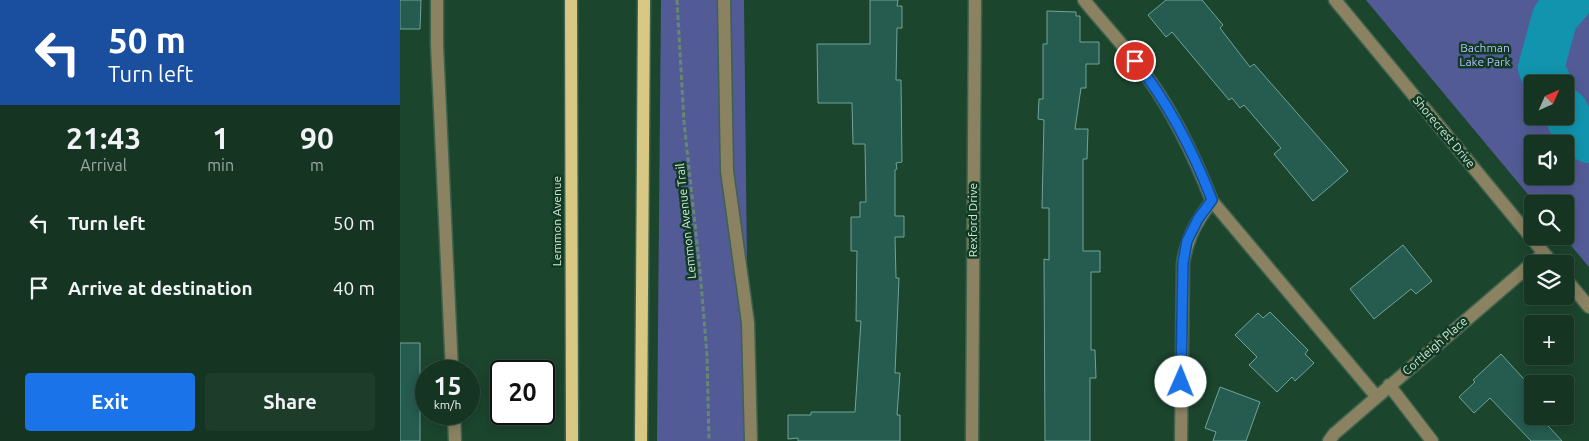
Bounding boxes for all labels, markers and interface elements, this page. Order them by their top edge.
icon: left [25,20,90,85]
text: 50 m [108,20,186,60]
pin [1114,40,1156,82]
park label: Bachman Lake Park [1459,41,1511,68]
icon: arrive [1121,47,1149,75]
text: Turn left [108,61,193,86]
north arrow [1524,75,1574,125]
map controls [1524,75,1574,425]
street label: Shorecrest Drive [1411,93,1478,170]
text: 21:43 [66,121,141,155]
text: 1 [212,121,229,155]
text: 90 [300,121,334,155]
button: sound [1524,135,1574,185]
text: Arrival [80,156,127,174]
text: min [207,156,234,174]
text: m [310,156,324,174]
street label: Lemmon Avenue Trail [673,163,698,280]
street label: Lemmon Avenue [550,176,563,266]
street label: Rexford Drive [966,183,979,257]
button: search [1524,195,1574,245]
icon: left [25,209,53,237]
text: Turn left [68,212,146,234]
text: 50 m [333,212,375,234]
button: layers [1524,255,1574,305]
icon: arrive [25,274,53,302]
text: Arrive at destination [68,277,253,299]
text: 40 m [333,277,375,299]
street label: Cortleigh Place [1400,314,1470,377]
button: + [1524,315,1574,365]
position arrow [1154,355,1206,407]
speed limit sign: 20 [490,360,555,425]
text: 15 [433,372,462,400]
button: Exit [25,373,195,431]
button: Share [205,373,375,431]
button: − [1524,375,1574,425]
text: km/h [434,398,461,411]

